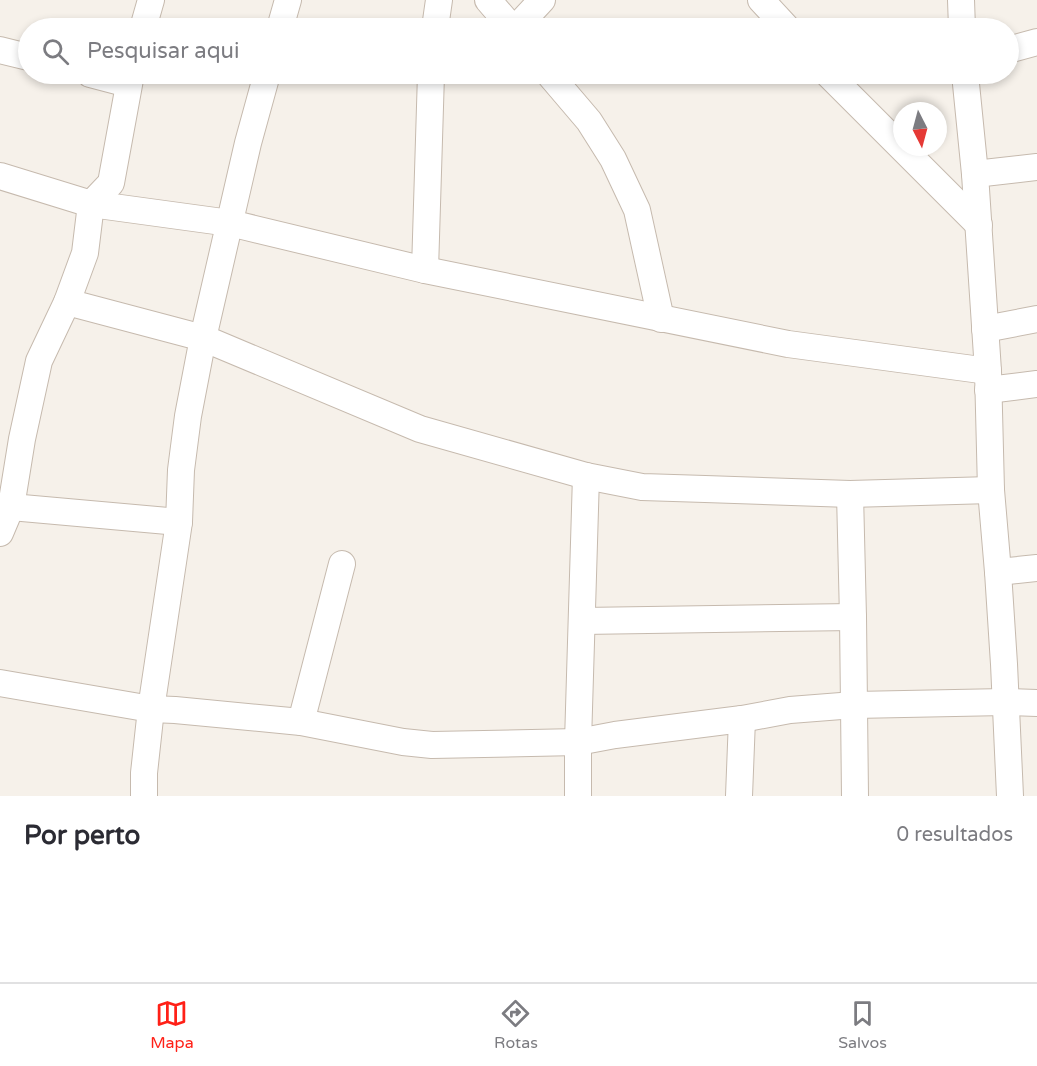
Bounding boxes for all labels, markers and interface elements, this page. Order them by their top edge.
search box [18,18,1019,84]
icon: search [39,35,72,68]
text: Pesquisar aqui [87,38,239,64]
north arrow [893,102,947,156]
text: Por perto [24,820,140,851]
text: 0 resultados [897,823,1013,847]
tab: Mapa [150,997,194,1053]
tab: Rotas [494,997,538,1053]
tab: Salvos [838,997,887,1053]

